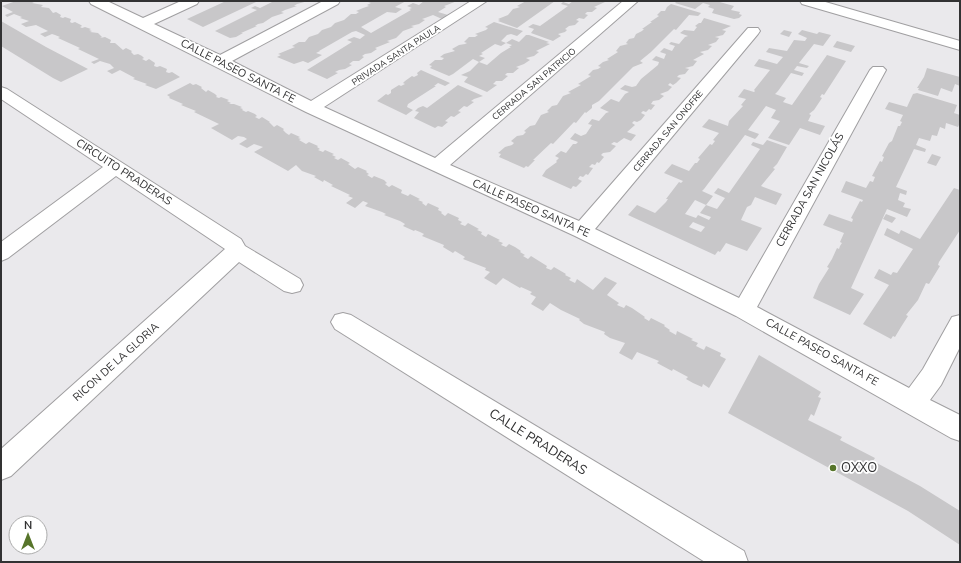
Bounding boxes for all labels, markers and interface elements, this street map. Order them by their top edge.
street label: PRIVADA SANTA PAULA [349,22,443,88]
street label: CALLE PASEO SANTA FE [178,36,298,106]
street label: CERRADA SAN PATRICIO [489,45,579,123]
street label: CERRADA SAN ONOFRE [630,88,706,174]
street label: CERRADA SAN NICOLÁS [772,130,848,250]
street label: CIRCUITO PRADERAS [73,135,175,209]
street label: CALLE PASEO SANTA FE [470,175,592,241]
street label: CALLE PASEO SANTA FE [763,315,881,389]
street label: RICON DE LA GLORIA [70,319,162,405]
street label: CALLE PRADERAS [486,405,590,479]
place label: OXXO [841,459,877,477]
marker: OXXO [828,463,838,473]
north arrow [8,515,48,555]
text: N [24,518,32,533]

